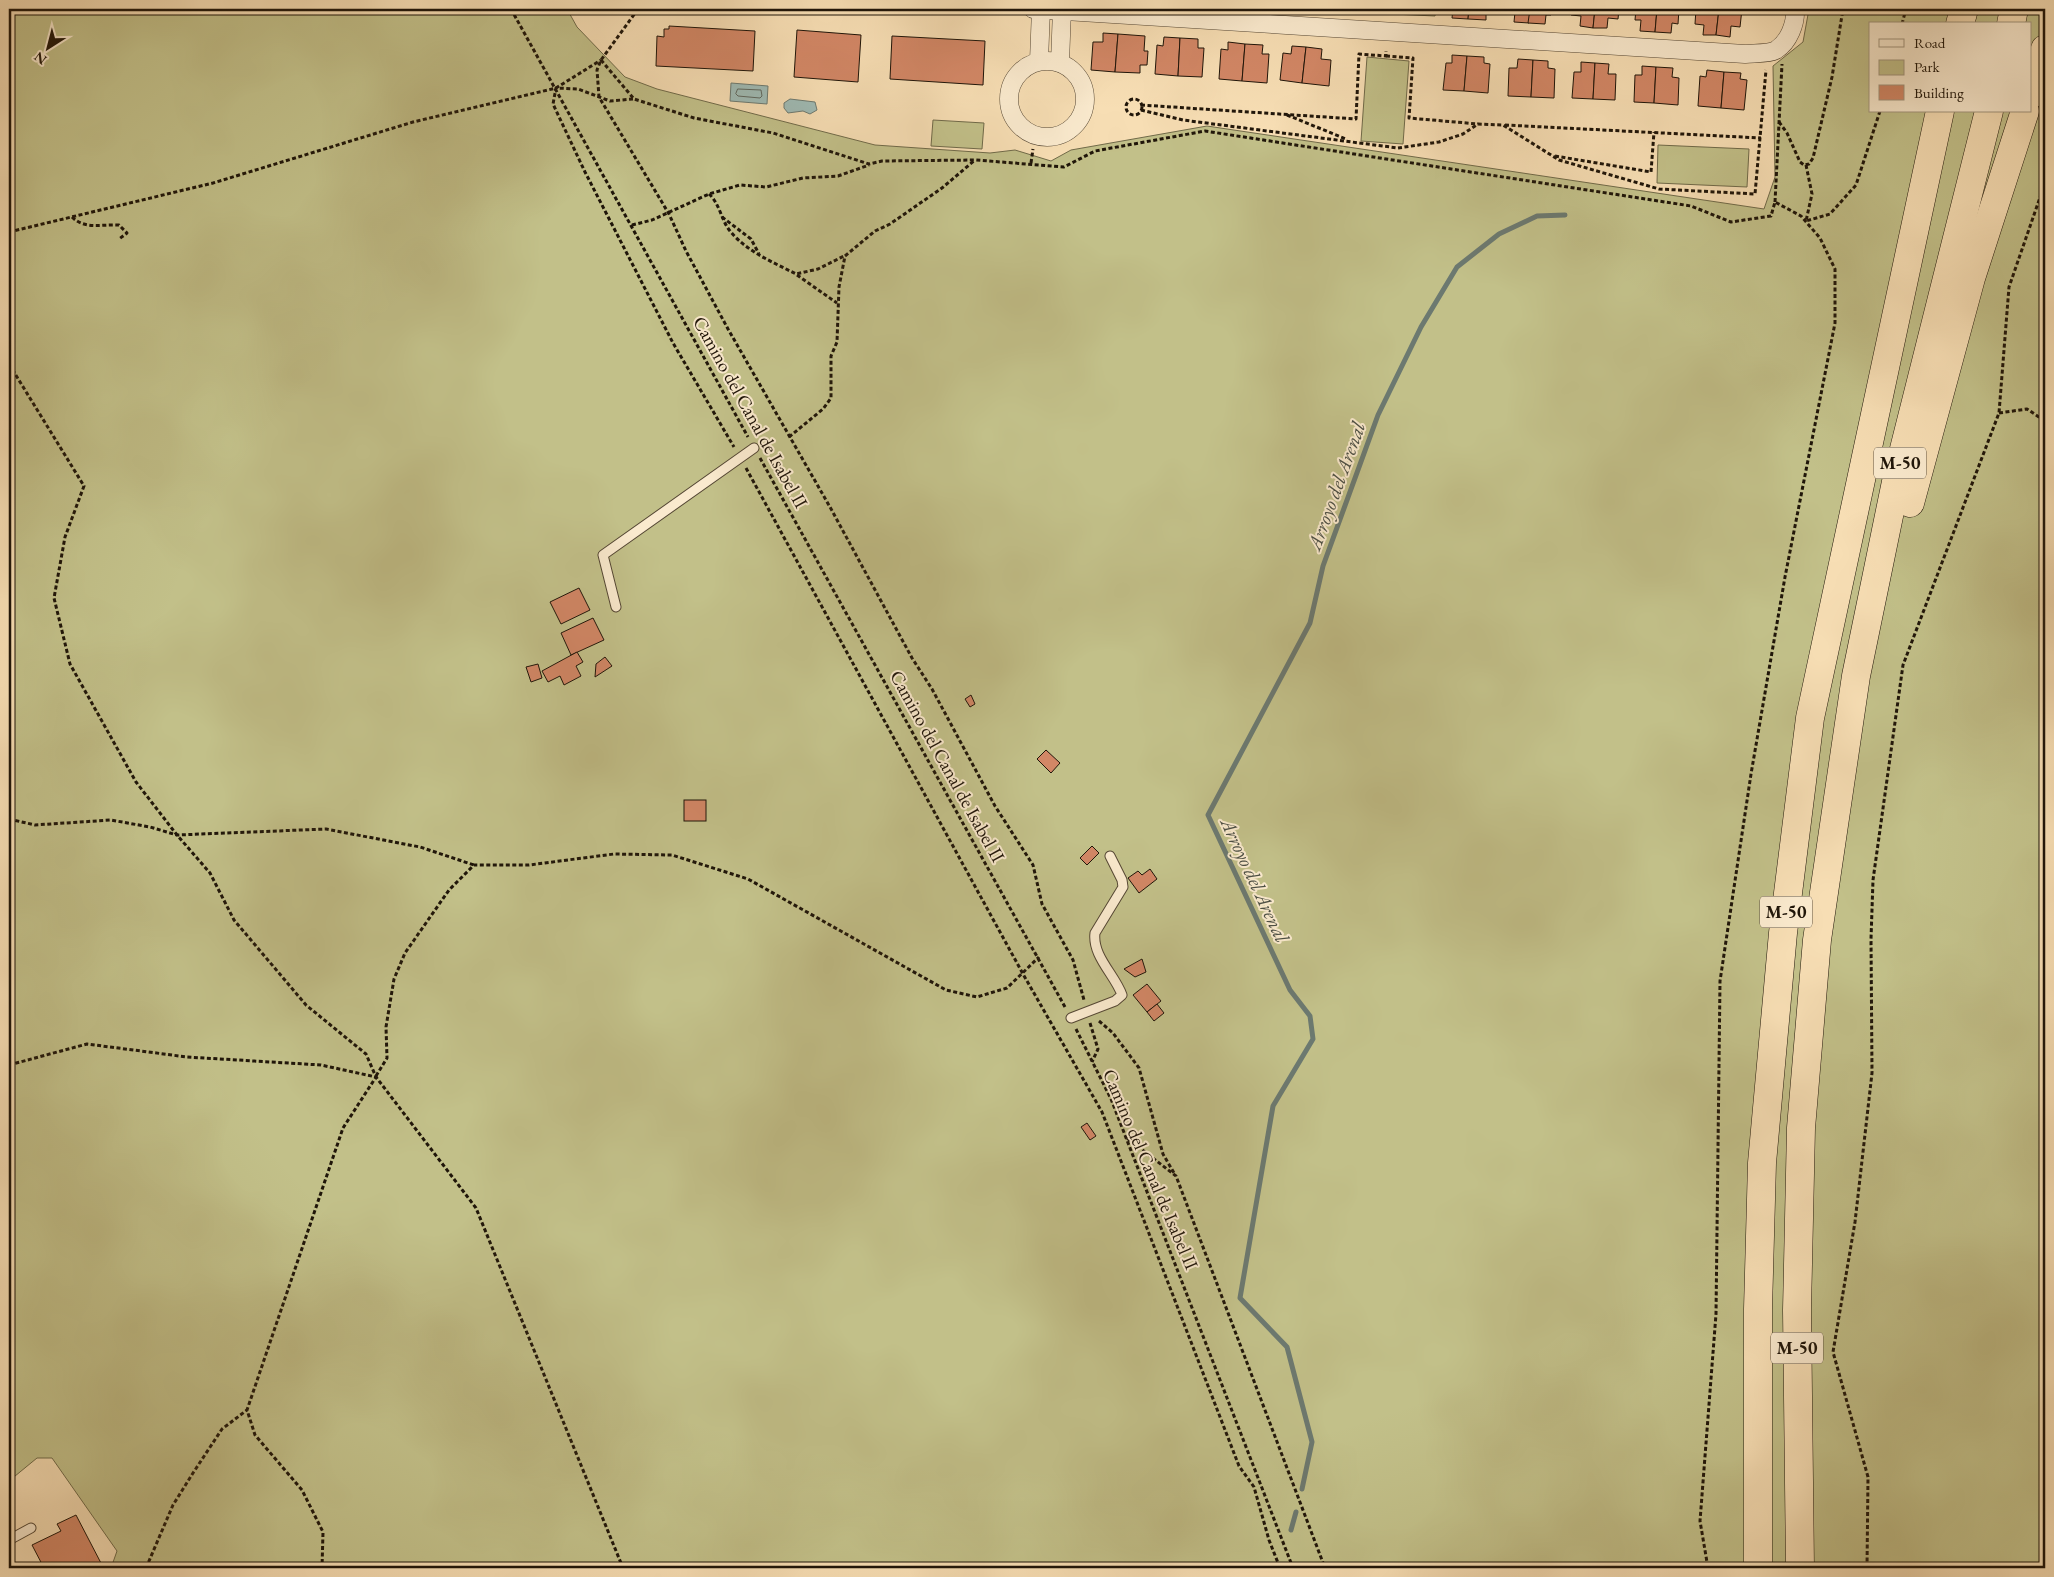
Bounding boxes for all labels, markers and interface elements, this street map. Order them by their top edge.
north arrow [22,22,72,72]
legend [1869,22,2032,112]
text: Road [1914,33,1946,52]
text: N [30,48,50,69]
text: Park [1914,57,1941,76]
text: Building [1914,83,1964,102]
street label: Camino del Canal de Isabel II [687,312,814,513]
water label: Arroyo del Arenal [1300,417,1372,555]
road number: M-50 [1874,448,1926,478]
street label: Camino del Canal de Isabel II [884,666,1011,867]
water label: Arroyo del Arenal [1214,812,1296,948]
road number: M-50 [1760,896,1812,928]
street label: Camino del Canal de Isabel II [1097,1065,1204,1274]
road number: M-50 [1771,1332,1823,1364]

